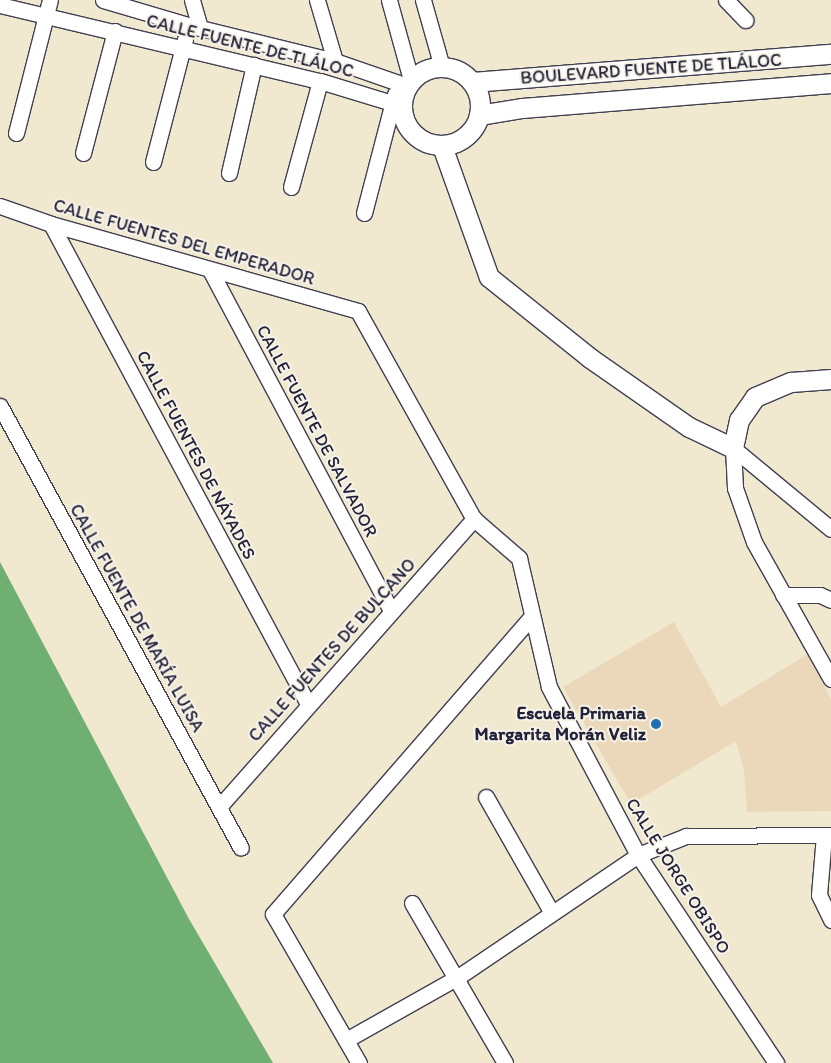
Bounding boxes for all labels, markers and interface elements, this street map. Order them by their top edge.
street label: CALLE FUENTE DE TLÁLOC [144,10,356,82]
street label: BOULEVARD FUENTE DE TLÁLOC [520,49,782,89]
street label: CALLE FUENTES DEL EMPERADOR [51,194,317,290]
street label: CALLE FUENTE DE SALVADOR [252,321,382,541]
street label: CALLE FUENTES DE NÁYADES [131,346,261,564]
street label: CALLE FUENTE DE MARÍA LUISA [66,501,208,735]
street label: CALLE FUENTES DE BULCANO [244,554,420,746]
place label: Escuela Primaria Margarita Morán Veliz [476,703,646,746]
marker: Escuela Primaria Margarita Morán Veliz [650,718,662,730]
street label: CALLE JORGE OBISPO [622,795,734,957]

